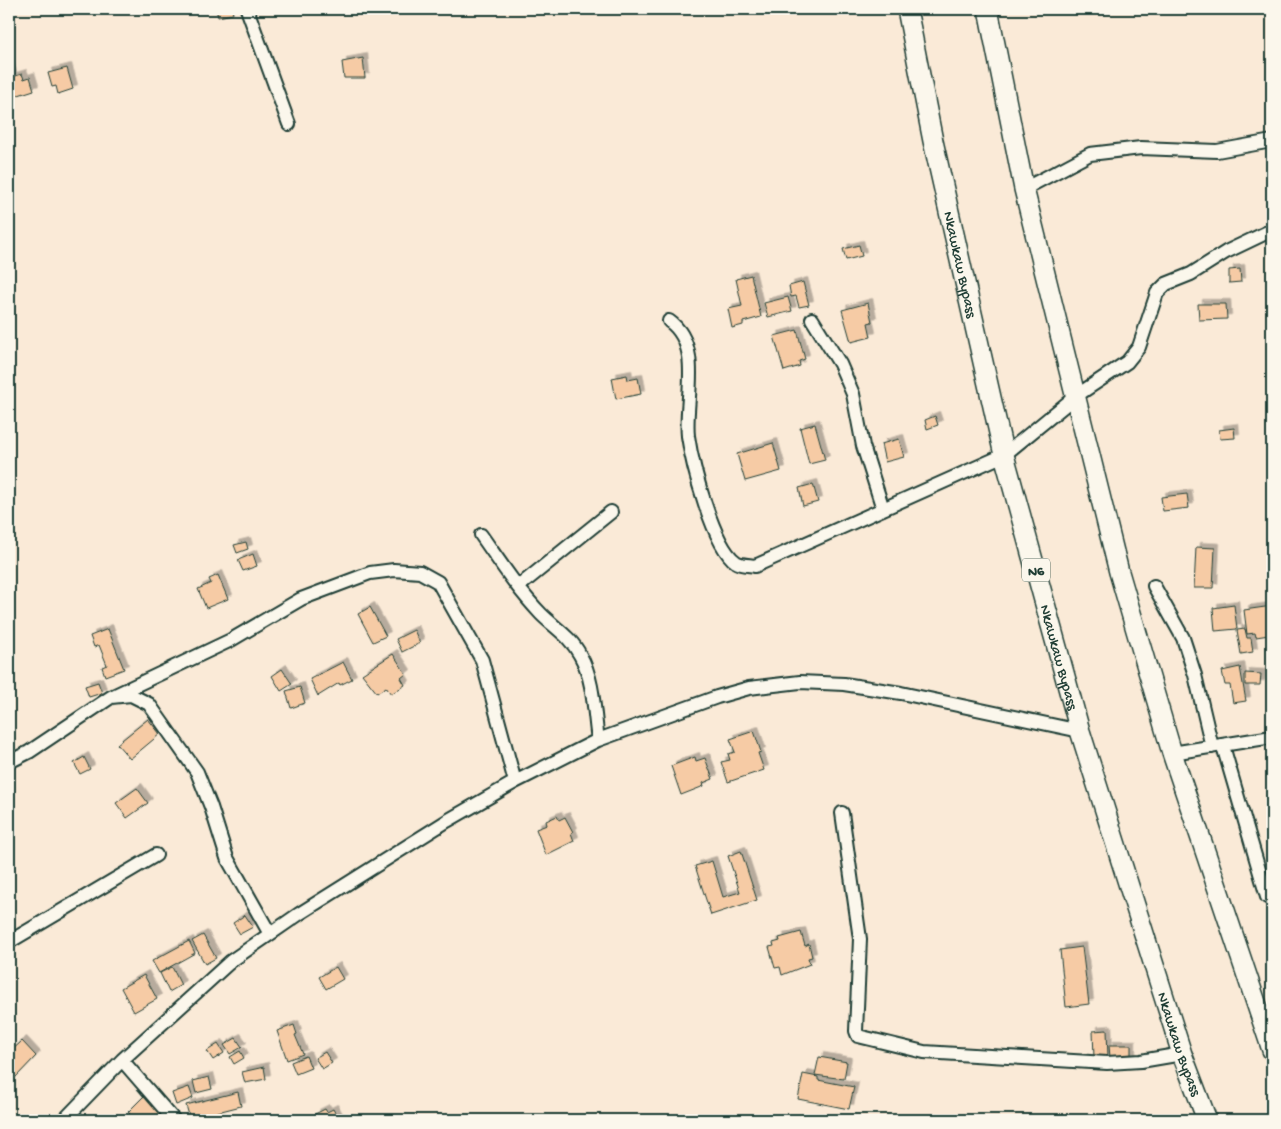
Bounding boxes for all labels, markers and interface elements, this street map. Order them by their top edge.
street label: Nkawkaw Bypass [938,210,980,320]
road number: N6 [1022,558,1050,582]
street label: Nkawkaw Bypass [1035,603,1081,713]
street label: Nkawkaw Bypass [1152,990,1204,1099]

